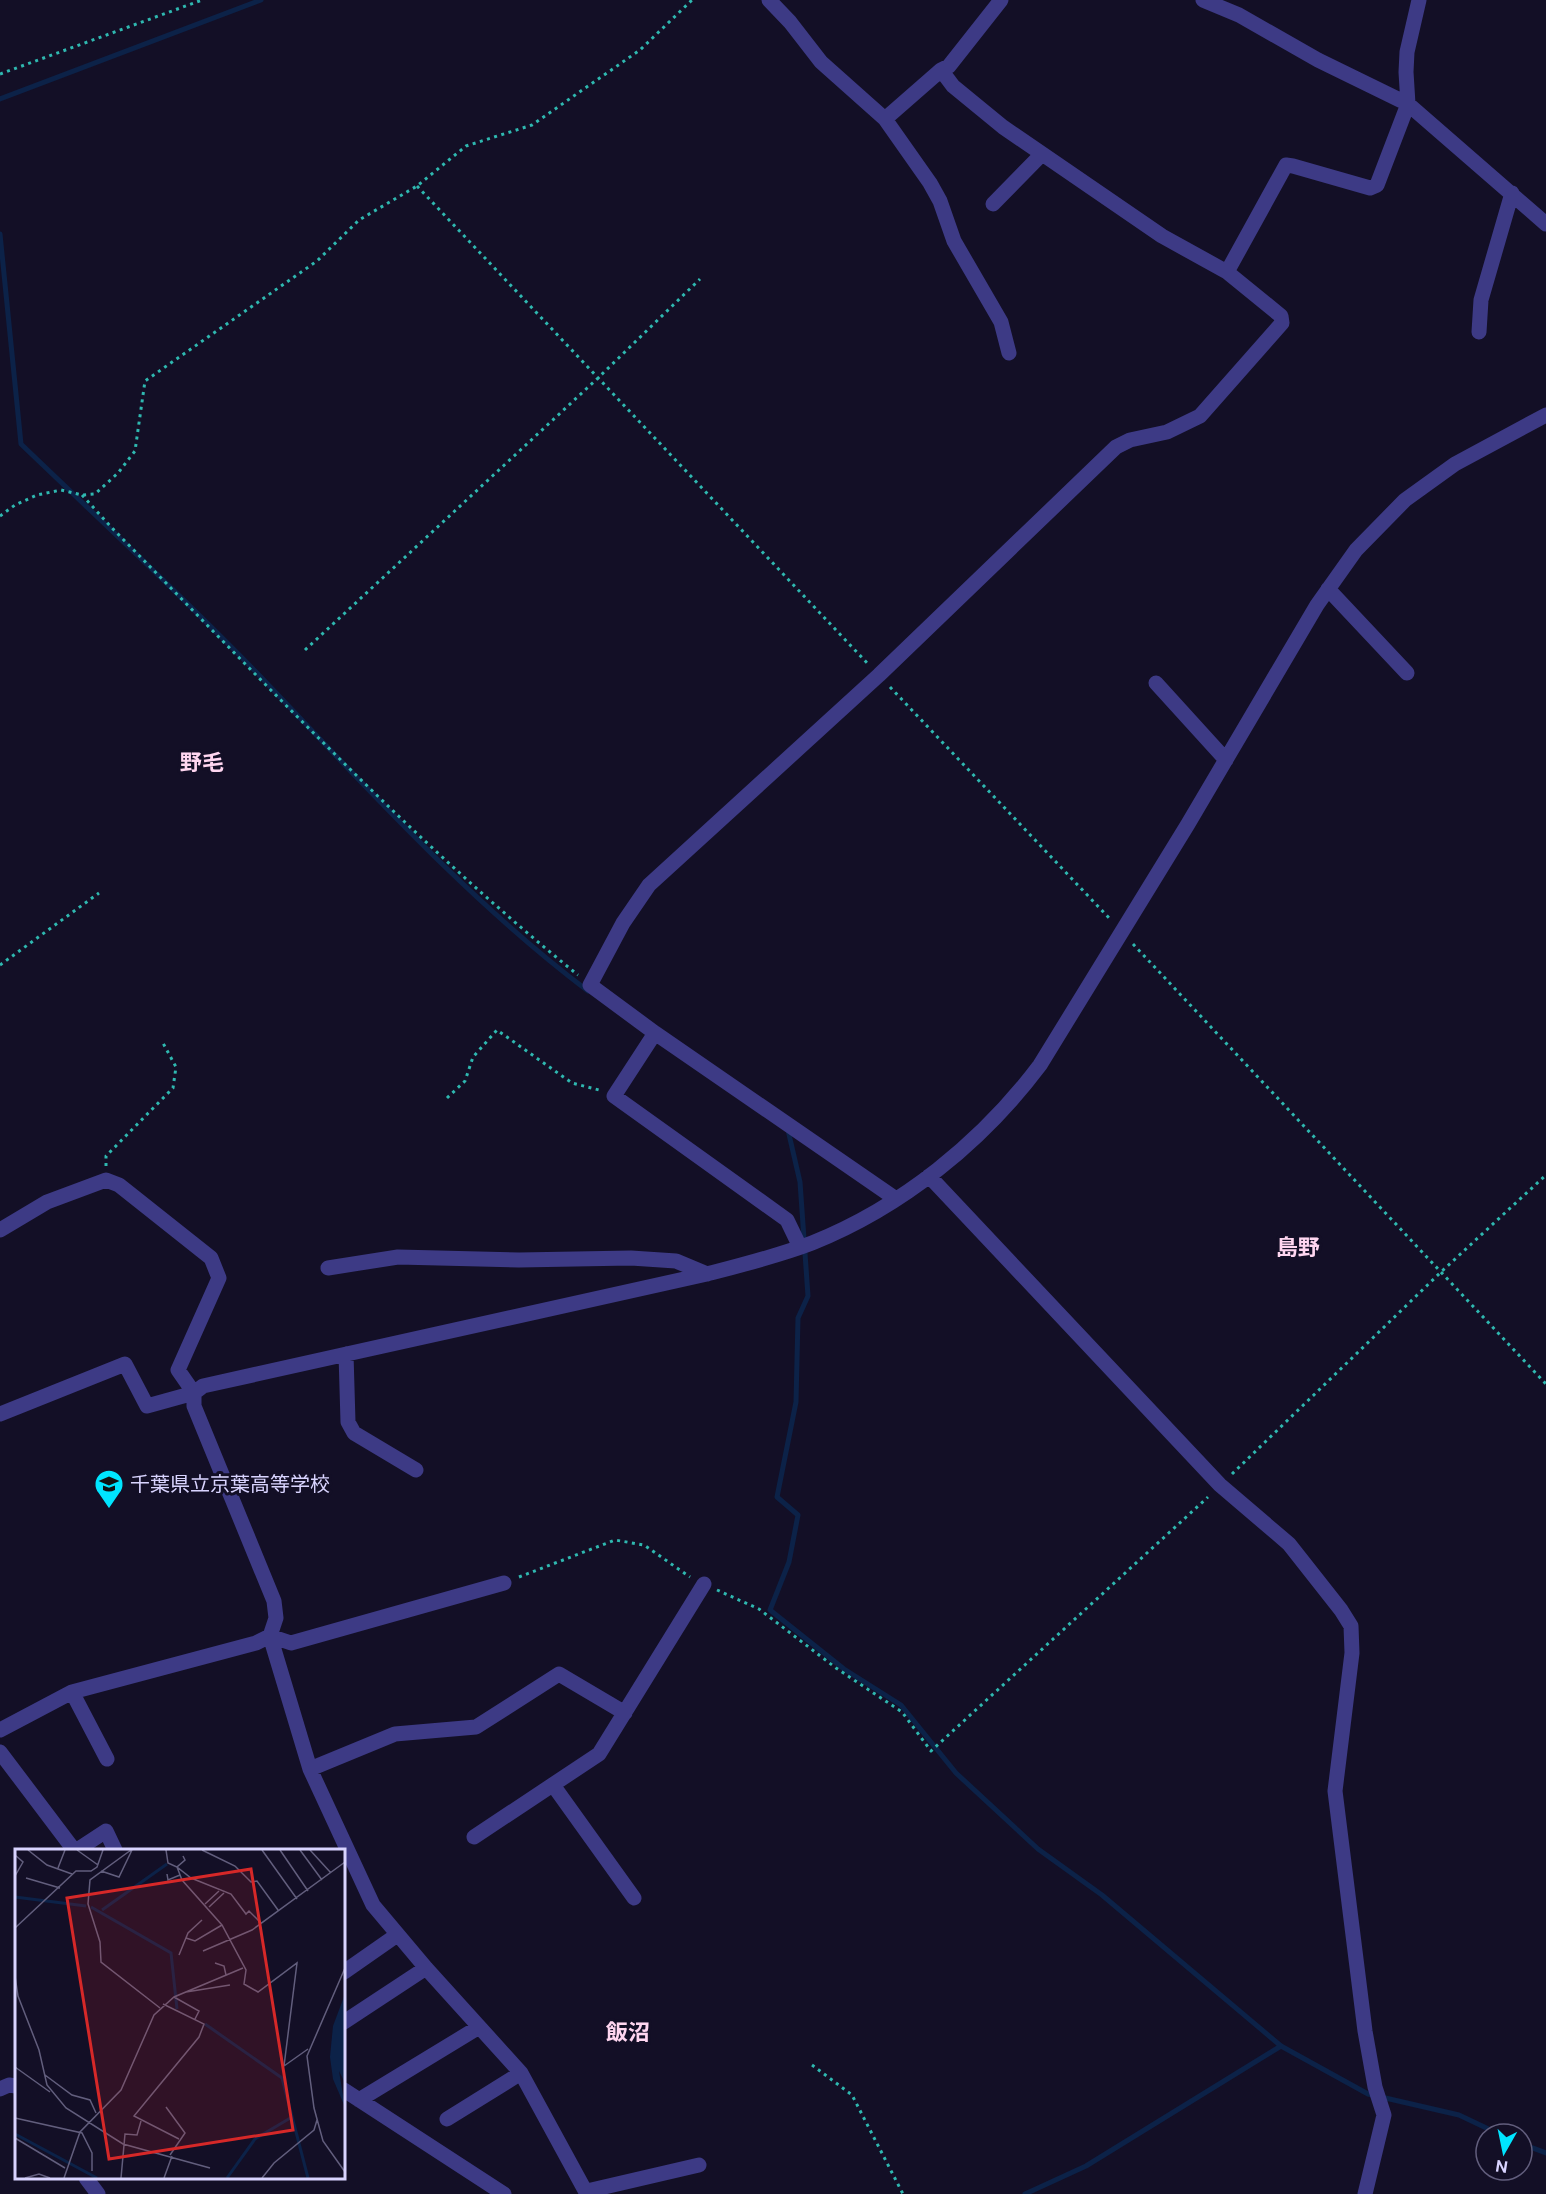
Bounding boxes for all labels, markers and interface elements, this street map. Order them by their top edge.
district label: 野毛 [180,749,224,775]
district label: 島野 [1276,1234,1320,1260]
school or university icon: 千葉県立京葉高等学校 [93,1468,125,1510]
place label: 千葉県立京葉高等学校 [130,1472,330,1496]
inset map [15,1849,345,2179]
district label: 飯沼 [605,2019,650,2045]
north arrow [1474,2122,1534,2182]
text: N [1494,2156,1509,2177]

